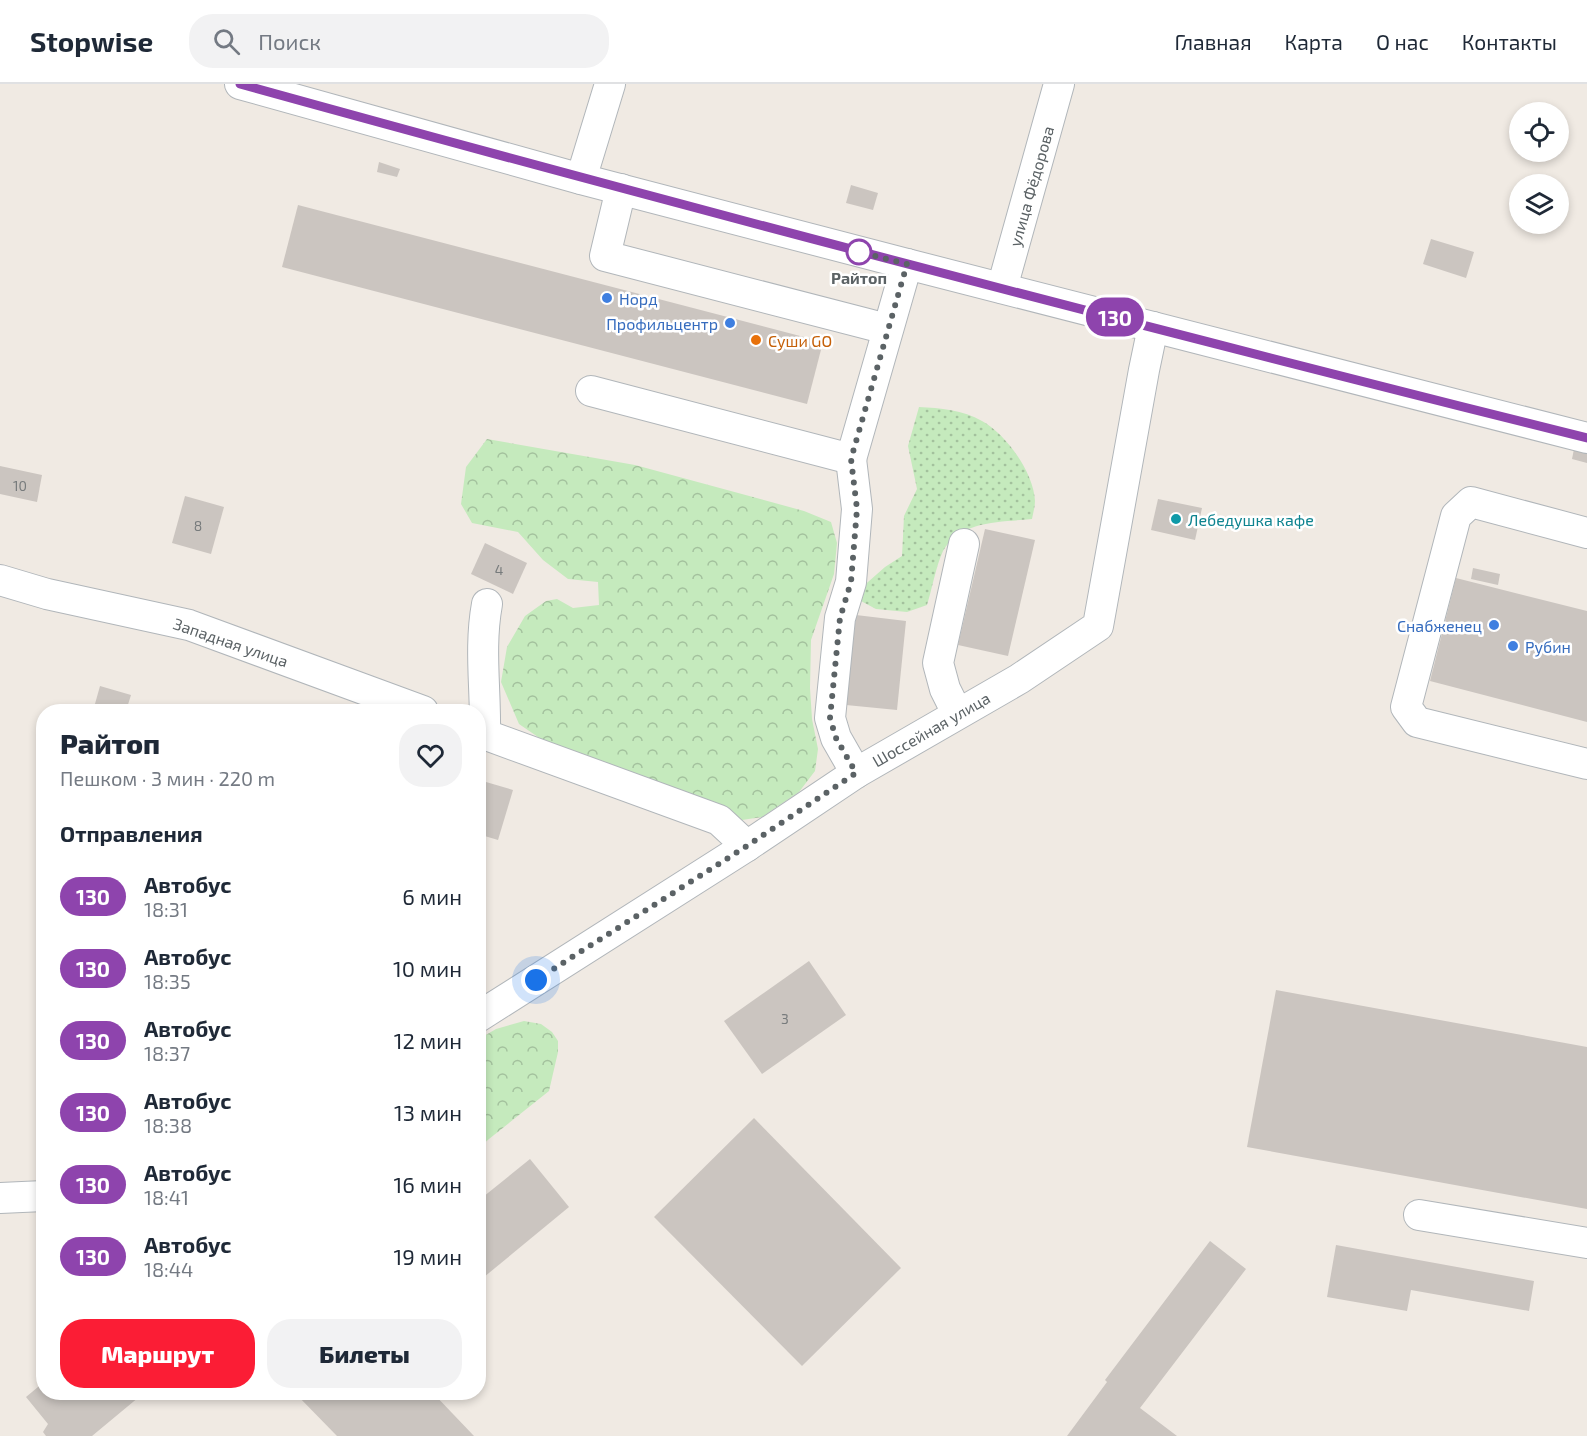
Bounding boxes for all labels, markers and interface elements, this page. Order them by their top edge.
search box [189,14,609,68]
text: Stopwise [30,24,153,58]
icon: search [210,25,243,58]
text: Поиск [258,28,321,54]
text: Главная [1175,29,1252,54]
text: Карта [1285,29,1343,54]
text: О нас [1376,29,1429,54]
text: Контакты [1462,29,1557,54]
map controls [1509,102,1569,234]
button: locate [1509,102,1569,162]
street label: улица Фёдорова [1005,124,1058,249]
button: layers [1509,174,1569,234]
marker: Райтоп [846,239,872,265]
place label: Райтоп [831,268,887,287]
place label: Норд [619,289,658,308]
marker: Норд [600,291,614,305]
line badge: 130 [1080,298,1150,336]
text: 130 [1098,305,1132,330]
place label: Профильцентр [606,314,718,333]
marker: Профильцентр [723,316,737,330]
place label: Суши GO [768,331,832,351]
marker: Суши GO [749,333,763,347]
house number: 10 [13,477,27,494]
place label: Лебедушка кафе [1188,510,1314,530]
marker: Лебедушка кафе [1169,512,1183,526]
house number: 8 [194,517,202,534]
house number: 4 [495,561,503,578]
street label: Западная улица [171,613,291,671]
place label: Снабженец [1397,616,1482,635]
marker: Снабженец [1487,618,1501,632]
place label: Рубин [1525,637,1571,657]
marker: Рубин [1506,639,1520,653]
street label: Шоссейная улица [869,688,994,771]
button: heart [399,724,462,787]
text: Райтоп [60,726,160,760]
text: Пешком · 3 мин · 220 m [60,766,275,790]
text: Отправления [60,820,203,846]
text: Автобус [144,871,232,897]
text: 6 мин [402,883,462,909]
text: 130 [76,884,110,909]
text: 18:31 [144,897,188,921]
text: Автобус [144,943,232,969]
text: 10 мин [393,955,462,981]
text: 130 [76,956,110,981]
your location [521,965,551,995]
text: 18:35 [144,969,191,993]
house number: 3 [781,1010,789,1027]
text: Автобус [144,1015,232,1041]
text: 12 мин [394,1027,462,1053]
text: 130 [76,1028,110,1053]
text: 18:37 [144,1041,190,1065]
text: Автобус [144,1087,232,1113]
text: 13 мин [394,1099,462,1125]
text: 130 [76,1100,110,1125]
text: 18:38 [144,1113,192,1137]
text: Автобус [144,1159,232,1185]
text: 16 мин [394,1171,462,1197]
text: 130 [76,1172,110,1197]
text: 18:41 [144,1185,189,1209]
text: Автобус [144,1231,232,1257]
text: 19 мин [394,1243,462,1269]
text: 130 [76,1244,110,1269]
text: 18:44 [144,1257,193,1281]
button: Маршрут [60,1319,255,1388]
button: Билеты [267,1319,462,1388]

